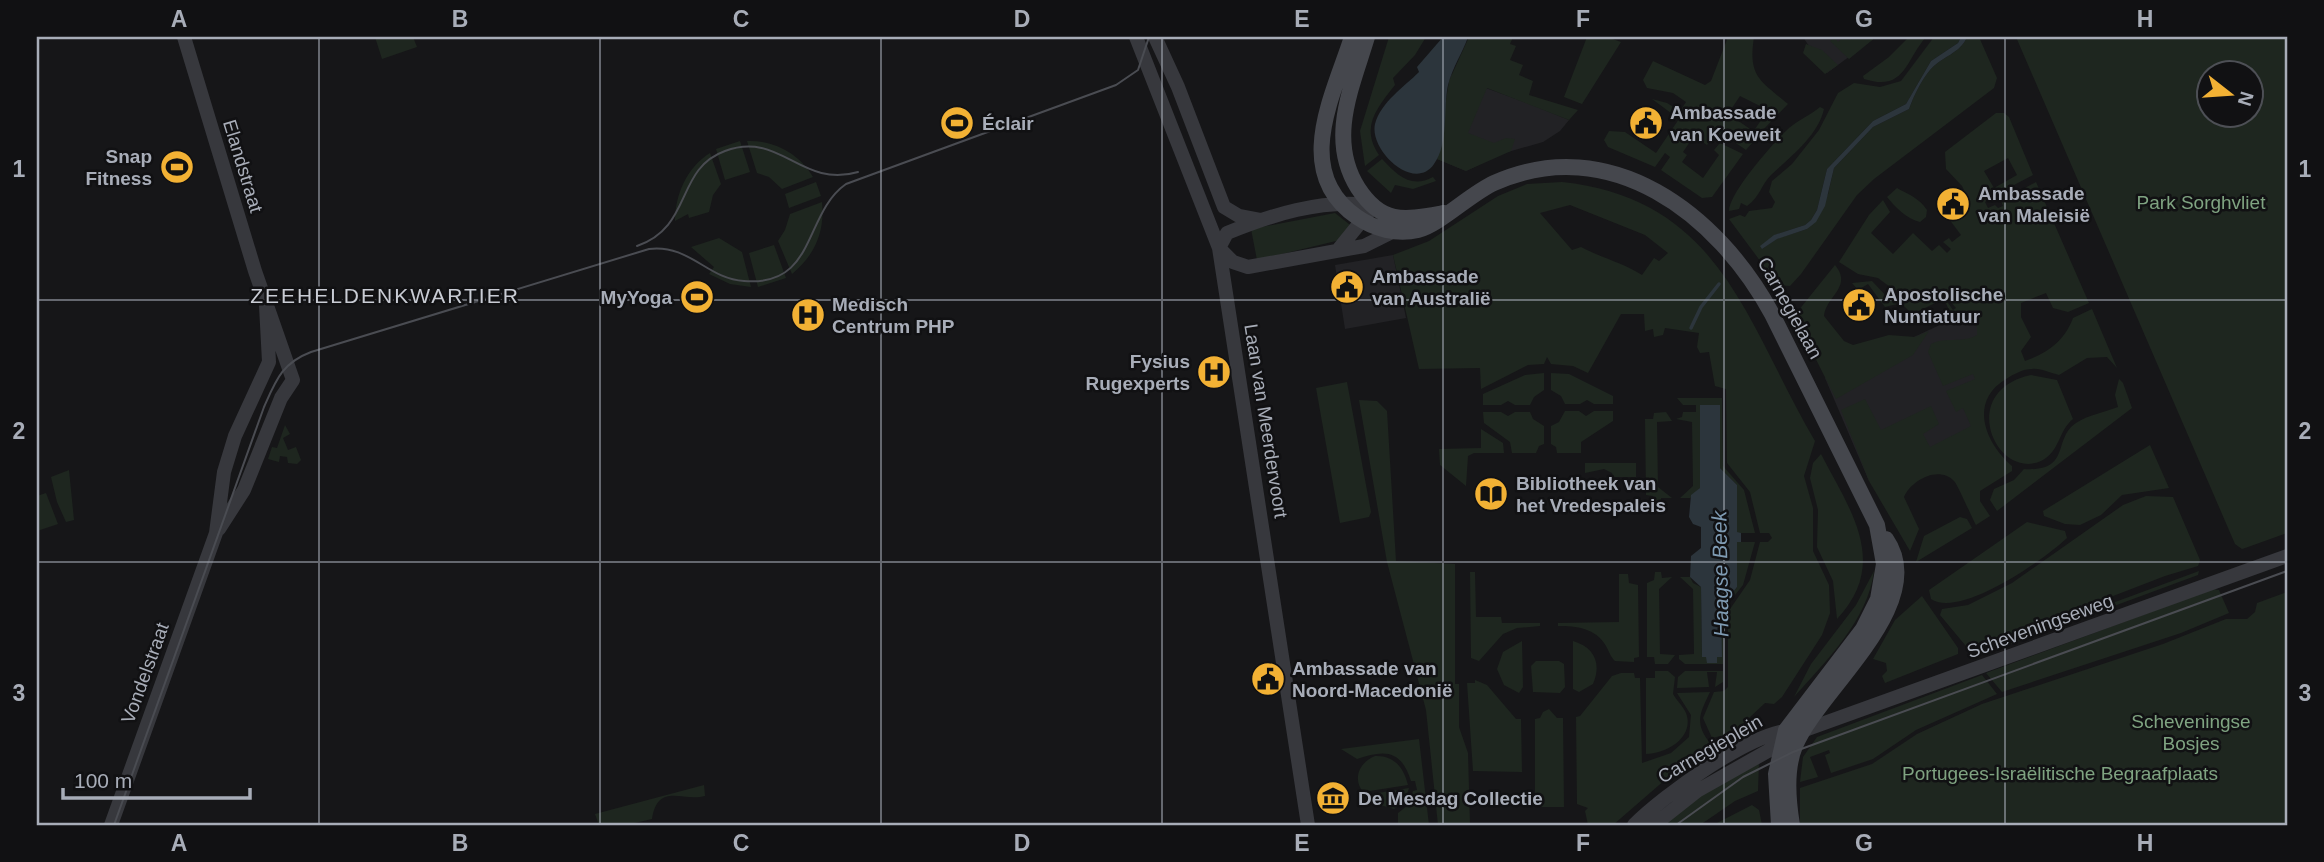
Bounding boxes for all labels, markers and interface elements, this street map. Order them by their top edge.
text: A [171,6,187,32]
text: B [452,6,468,32]
text: C [733,6,749,32]
text: D [1014,6,1030,32]
text: E [1294,6,1310,32]
text: F [1576,6,1590,32]
text: G [1855,6,1873,32]
text: H [2137,6,2153,32]
north arrow [2194,60,2264,130]
text: N [2234,89,2258,108]
place label: Ambassade van Koeweit [1670,102,1782,145]
sports icon: Éclair [938,104,976,142]
public building icon: Ambassade van Koeweit [1627,104,1665,142]
place label: Éclair [982,113,1034,134]
street label: Elandstraat [219,117,267,216]
place label: Snap Fitness [85,146,152,189]
sports icon: Snap Fitness [158,148,196,186]
text: 1 [13,156,26,182]
text: 1 [2299,156,2312,182]
place label: Ambassade van Maleisië [1978,183,2090,226]
public building icon: Ambassade van Maleisië [1934,185,1972,223]
park label: Park Sorghvliet [2137,192,2266,213]
street label: Carnegielaan [1753,253,1827,363]
place label: Ambassade van Australië [1372,266,1491,309]
public building icon: Ambassade van Australië [1328,268,1366,306]
sports icon: MyYoga [678,278,716,316]
district label: ZEEHELDENKWARTIER [250,284,520,307]
place label: Apostolische Nuntiatuur [1884,284,2003,327]
public building icon: Apostolische Nuntiatuur [1840,286,1878,324]
place label: MyYoga [601,287,672,308]
place label: Medisch Centrum PHP [832,294,955,337]
hospital icon: Medisch Centrum PHP [789,296,827,334]
street label: Laan van Meerdervoort [1240,322,1292,520]
place label: Fysius Rugexperts [1085,351,1190,394]
hospital icon: Fysius Rugexperts [1195,353,1233,391]
text: 2 [13,418,25,444]
text: 2 [2299,418,2311,444]
place label: Bibliotheek van het Vredespaleis [1516,473,1666,516]
library icon: Bibliotheek van het Vredespaleis [1472,475,1510,513]
water label: Haagse Beek [1707,509,1733,637]
street label: Scheveningseweg [1964,590,2116,662]
street label: Vondelstraat [117,619,173,726]
place label: Ambassade van Noord-Macedonië [1292,658,1452,701]
public building icon: Ambassade van Noord-Macedonië [1249,660,1287,698]
text: 3 [13,680,25,706]
text: 3 [2299,680,2311,706]
street label: Carnegieplein [1654,711,1766,787]
park label: Scheveningse Bosjes [2131,711,2251,754]
scale bar [63,757,250,801]
park label: Portugees-Israëlitische Begraafplaats [1902,763,2218,784]
text: 100 m [74,769,132,792]
museum icon: De Mesdag Collectie [1314,779,1352,817]
place label: De Mesdag Collectie [1358,788,1543,809]
text: A [171,830,187,856]
text: B [452,830,468,856]
text: C [733,830,749,856]
text: D [1014,830,1030,856]
text: E [1294,830,1310,856]
text: F [1576,830,1590,856]
text: G [1855,830,1873,856]
text: H [2137,830,2153,856]

